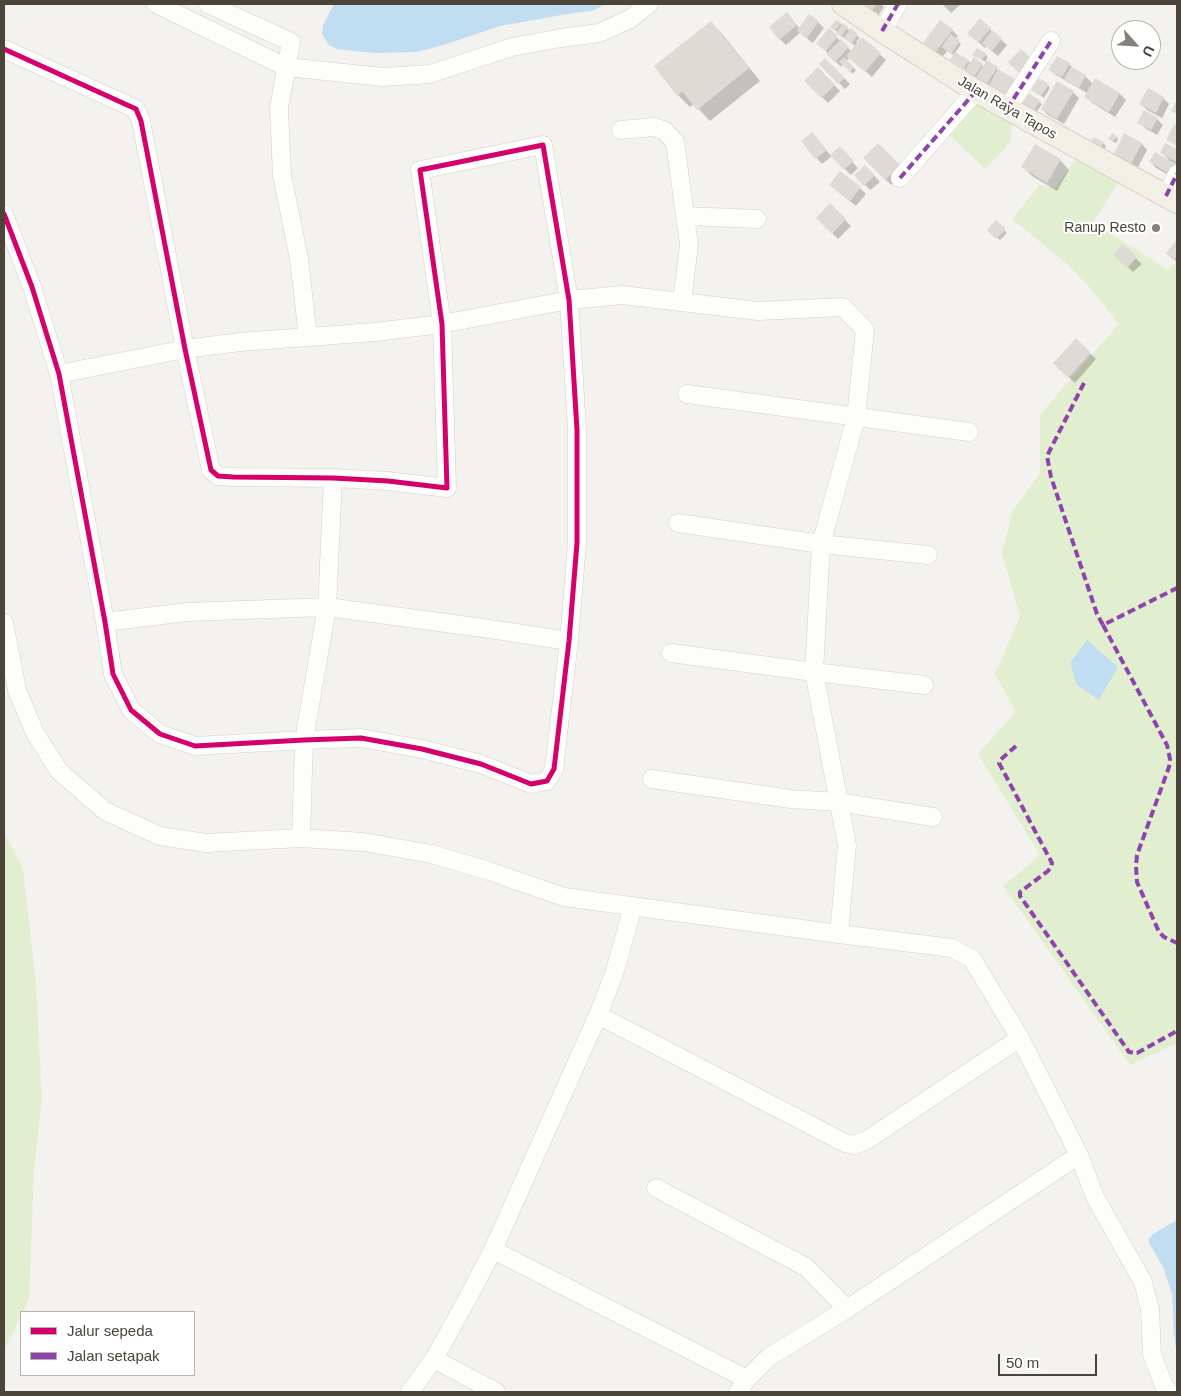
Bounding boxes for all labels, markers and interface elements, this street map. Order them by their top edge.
north arrow [1111,20,1161,70]
text: U [1139,43,1158,59]
street label: Jalan Raya Tapos [955,73,1059,143]
place label: Ranup Resto [1064,220,1146,236]
marker: Ranup Resto [1150,222,1162,234]
legend [20,1311,195,1376]
text: Jalur sepeda [67,1322,153,1339]
scale bar [1001,1344,1100,1376]
text: Jalan setapak [67,1347,160,1364]
text: 50 m [1006,1354,1039,1371]

